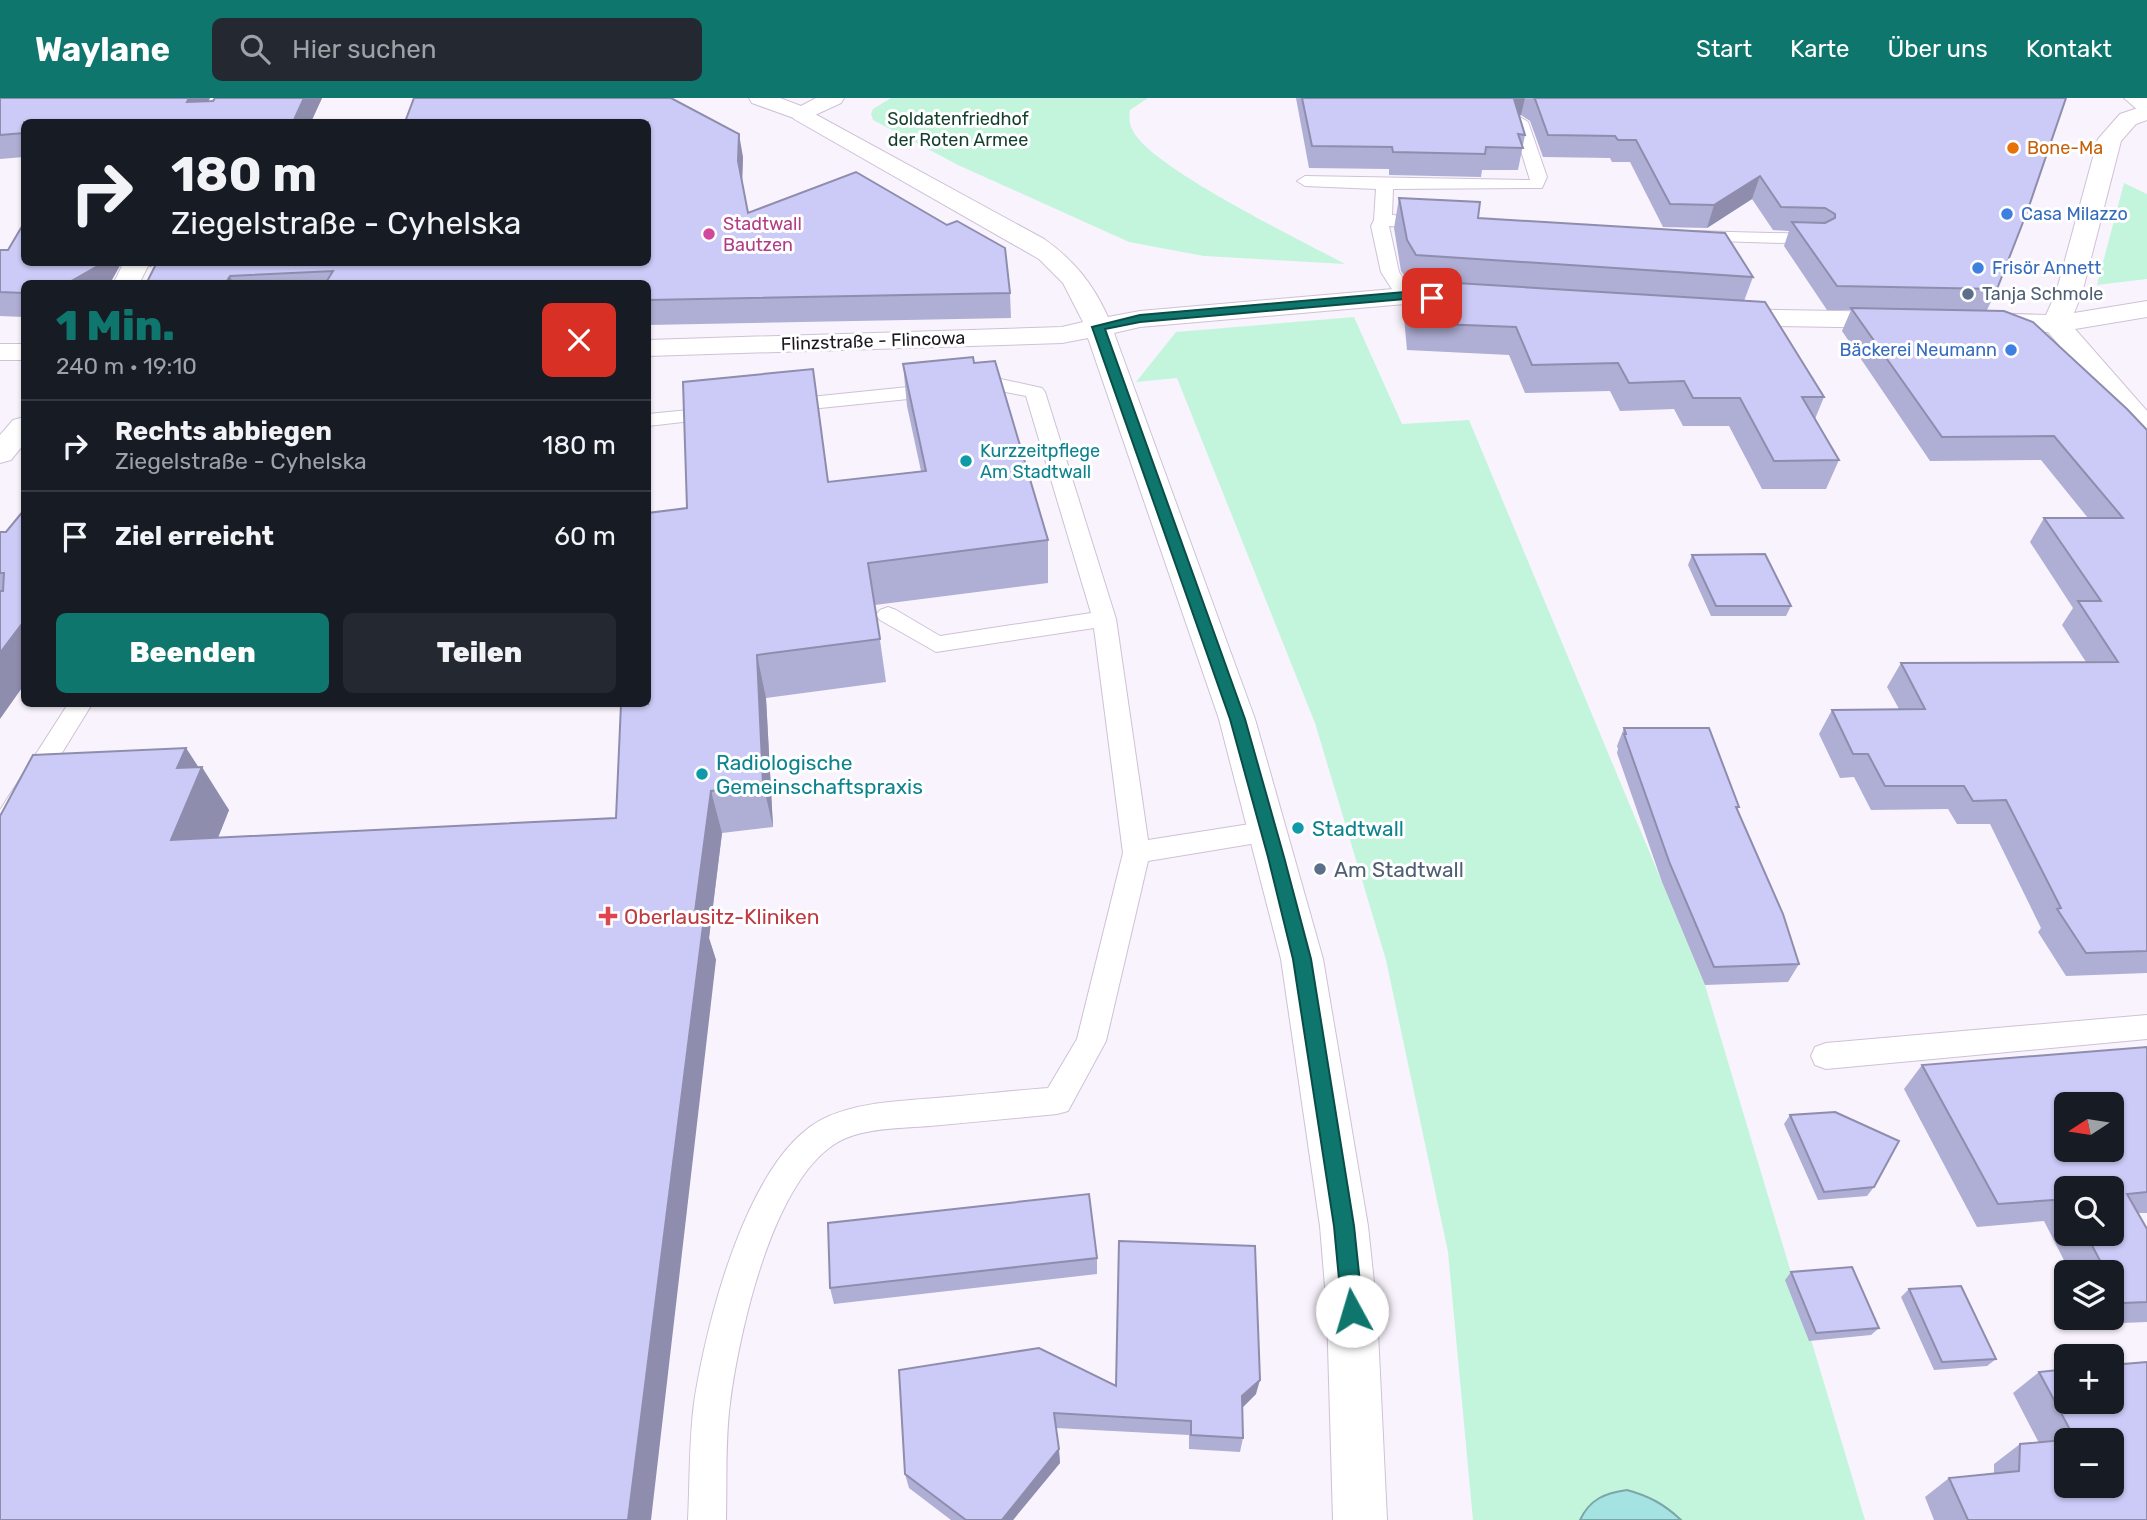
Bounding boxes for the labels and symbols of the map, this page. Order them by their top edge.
park label: Soldatenfriedhof der Roten Armee [887,108,1029,151]
place label: Bone-Ma [2027,137,2103,159]
marker: Bone-Ma [2005,140,2021,156]
place label: Casa Milazzo [2021,203,2128,225]
marker: Casa Milazzo [1999,206,2015,222]
place label: Stadtwall Bautzen [723,213,802,256]
marker: Stadtwall Bautzen [701,226,717,242]
place label: Frisör Annett [1992,257,2101,279]
marker: Frisör Annett [1970,260,1986,276]
pin [1402,268,1462,328]
place label: Tanja Schmole [1982,283,2103,305]
marker: Tanja Schmole [1960,286,1976,302]
street label: Flinzstraße - Flincowa [780,327,966,355]
place label: Bäckerei Neumann [1839,339,1997,361]
marker: Bäckerei Neumann [2003,342,2019,358]
place label: Kurzzeitpflege Am Stadtwall [980,440,1100,483]
marker: Kurzzeitpflege Am Stadtwall [958,453,974,469]
place label: Radiologische Gemeinschaftspraxis [716,750,923,799]
marker: Radiologische Gemeinschaftspraxis [694,766,710,782]
place label: Stadtwall [1312,816,1404,841]
marker: Stadtwall [1290,820,1306,836]
place label: Am Stadtwall [1334,857,1464,882]
marker: Am Stadtwall [1312,861,1328,877]
place label: Oberlausitz-Kliniken [624,904,819,929]
marker: Oberlausitz-Kliniken [598,906,618,926]
north arrow [2054,1092,2124,1162]
position arrow [1315,1274,1389,1348]

